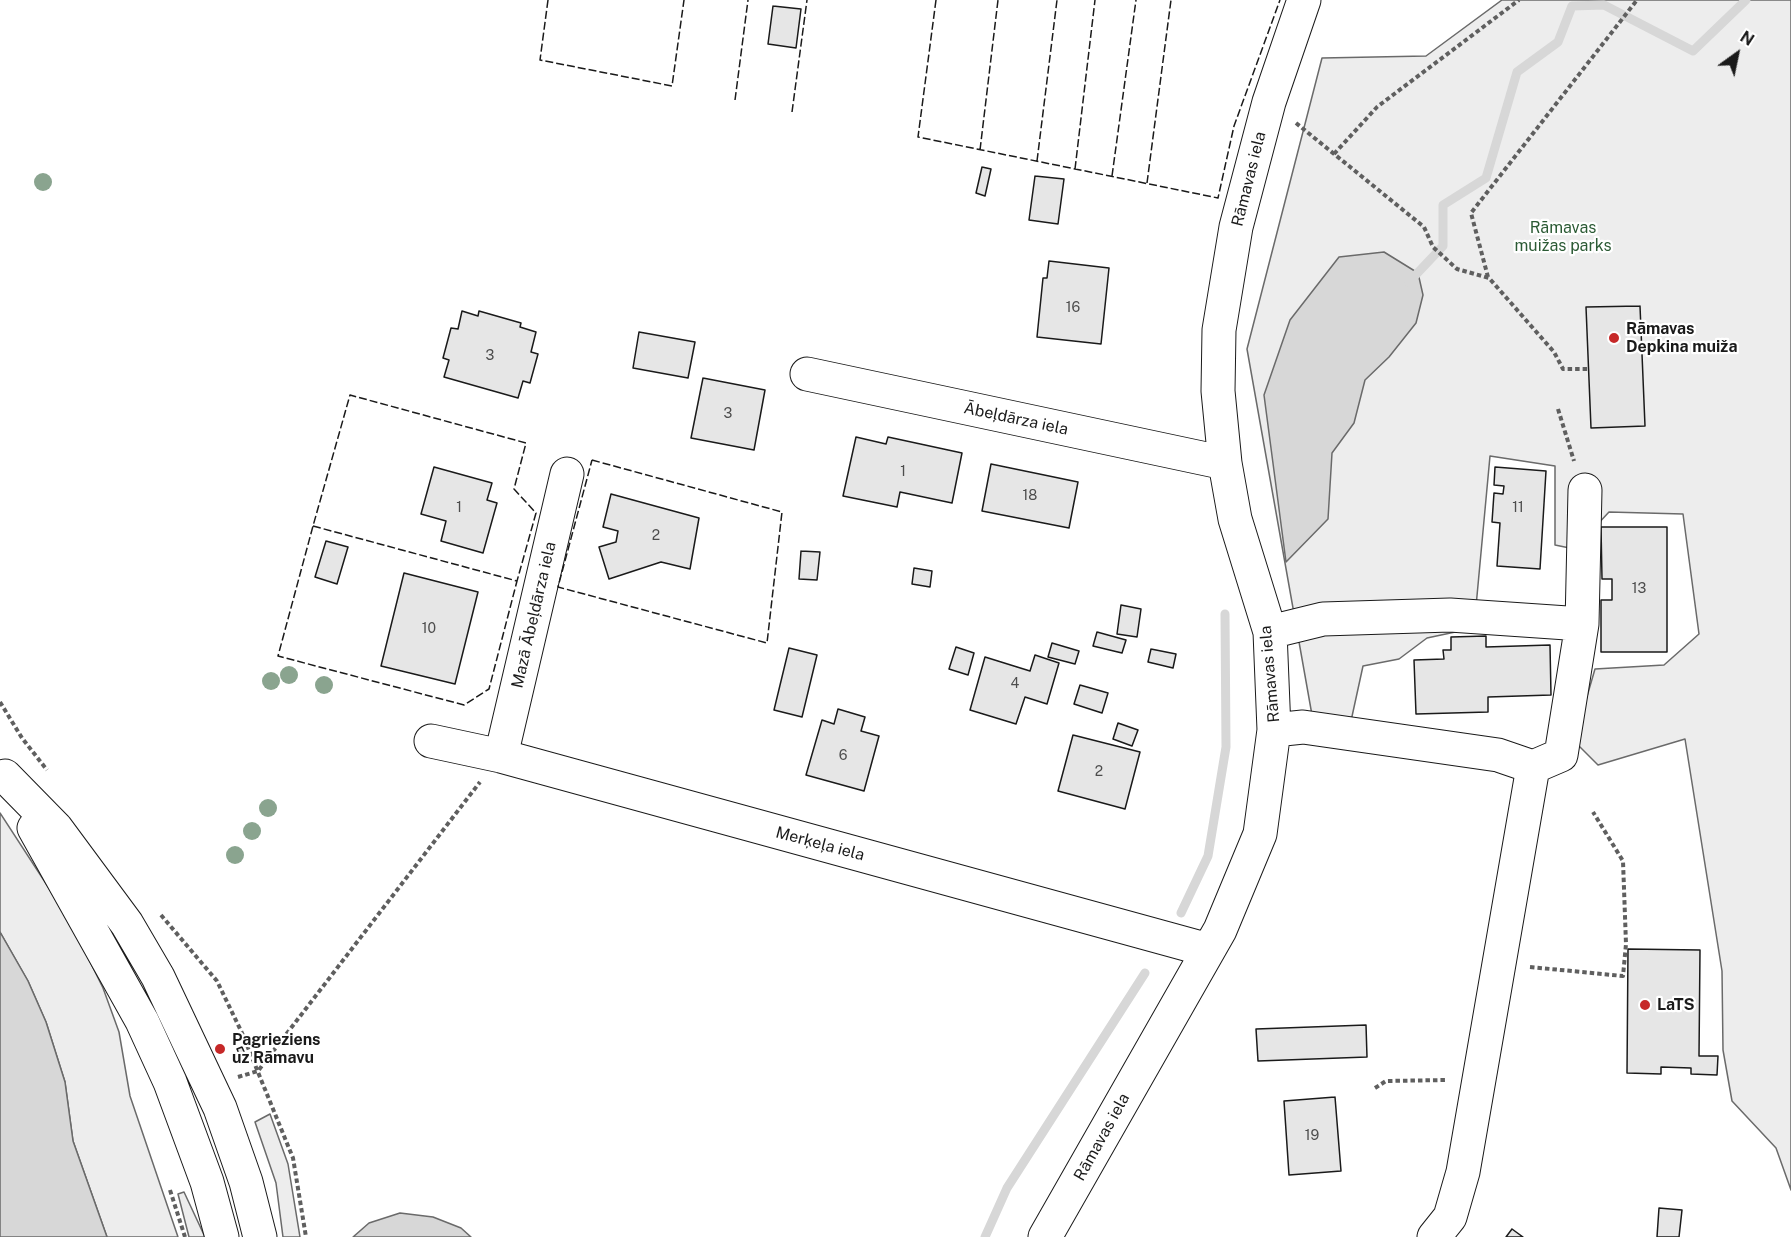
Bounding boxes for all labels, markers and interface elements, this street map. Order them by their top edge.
north arrow [1707,24,1767,84]
text: N [1737,27,1757,50]
street label: Rāmavas iela [1228,130,1270,228]
park label: Rāmavas muižas parks [1514,218,1612,256]
house number: 16 [1066,300,1080,316]
place label: Rāmavas Depkina muiža [1626,319,1737,357]
marker: Rāmavas Depkina muiža [1607,331,1621,345]
house number: 3 [486,348,494,364]
street label: Ābeļdārza iela [962,399,1070,439]
house number: 3 [724,406,732,422]
house number: 1 [900,464,906,480]
house number: 18 [1023,488,1037,504]
house number: 1 [456,500,462,516]
house number: 11 [1512,500,1524,516]
house number: 2 [652,528,660,544]
street label: Mazā Ābeļdārza iela [508,540,560,690]
house number: 13 [1632,581,1646,597]
house number: 10 [422,621,436,637]
street label: Rāmavas iela [1256,625,1284,723]
house number: 4 [1011,676,1019,692]
house number: 6 [839,748,847,764]
house number: 2 [1095,764,1103,780]
street label: Merķeļa iela [773,823,867,865]
place label: LaTS [1657,995,1695,1015]
marker: LaTS [1638,998,1652,1012]
place label: Pagrieziens uz Rāmavu [232,1030,320,1068]
marker: Pagrieziens uz Rāmavu [213,1042,227,1056]
street label: Rāmavas iela [1070,1090,1134,1184]
house number: 19 [1305,1128,1319,1144]

